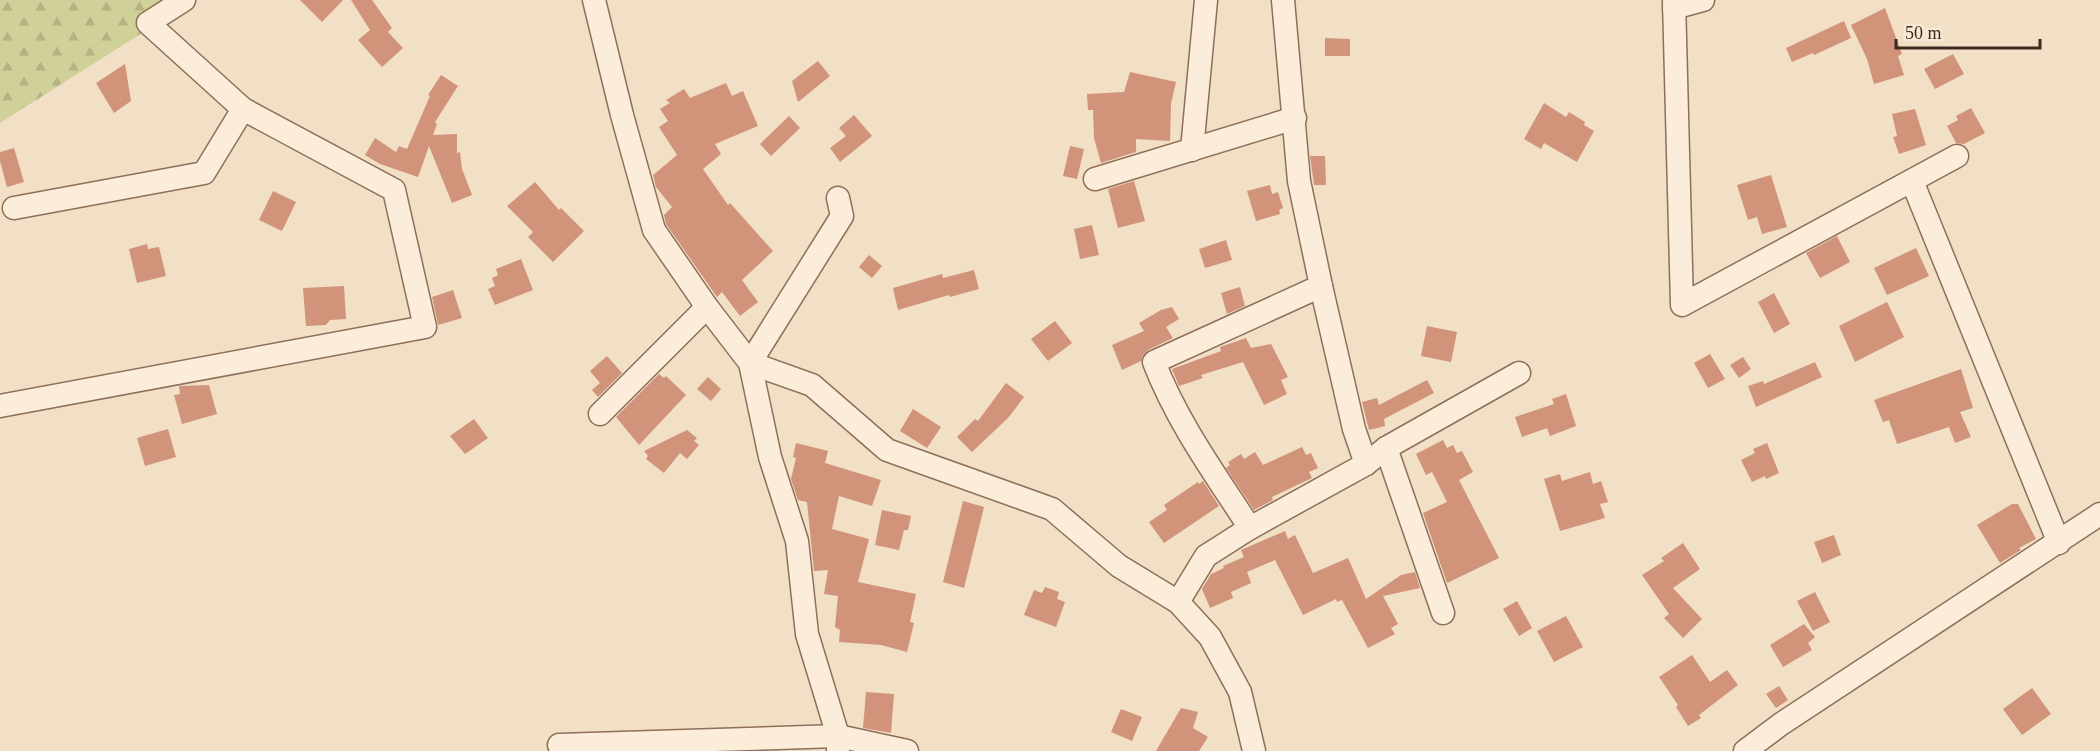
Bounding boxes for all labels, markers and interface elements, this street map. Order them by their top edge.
scale bar [1896,12,2040,50]
text: 50 m [1905,23,1942,43]

